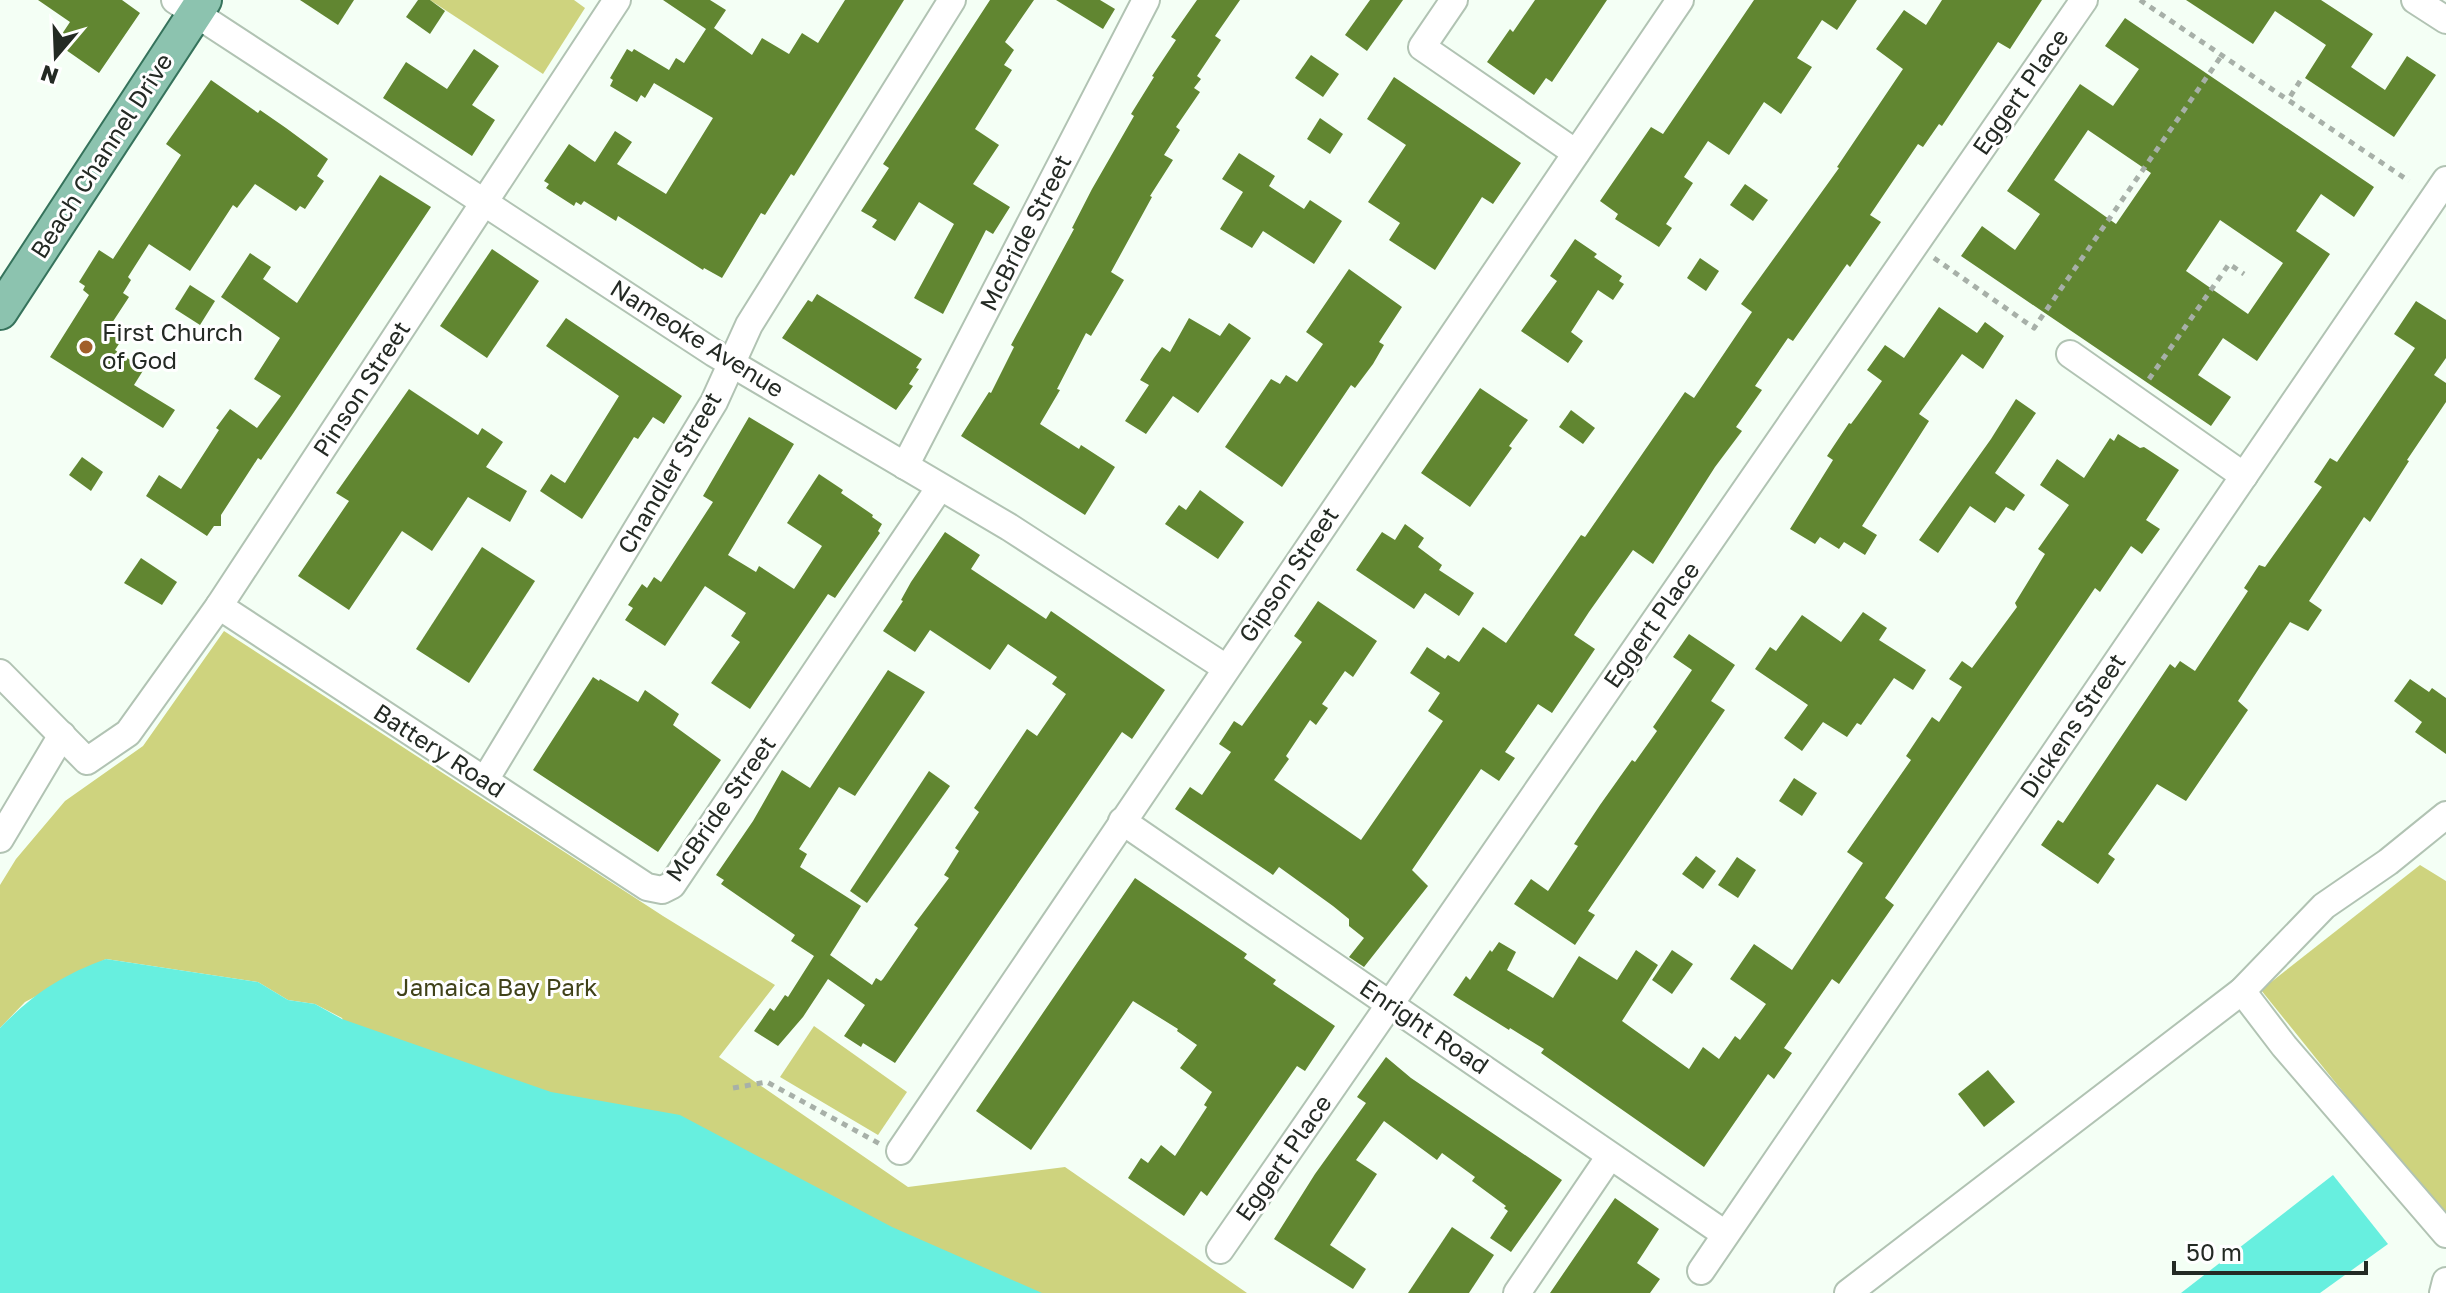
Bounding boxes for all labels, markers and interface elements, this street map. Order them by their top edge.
north arrow [16,16,96,96]
street label: Eggert Place [1966,23,2074,160]
street label: Beach Channel Drive [24,47,178,263]
text: N [37,60,62,91]
street label: McBride Street [973,149,1076,315]
street label: Nameoke Avenue [606,273,790,403]
street label: Pinson Street [306,315,415,461]
place label: First Church of God [102,317,243,374]
marker: First Church of God [77,338,95,356]
street label: Chandler Street [611,386,727,558]
street label: Gipson Street [1232,501,1344,647]
street label: Eggert Place [1597,556,1705,693]
street label: Dickens Street [2013,647,2131,803]
street label: Battery Road [369,697,511,803]
street label: McBride Street [659,730,781,887]
park label: Jamaica Bay Park [396,972,598,1001]
street label: Enright Road [1355,972,1495,1079]
street label: Eggert Place [1229,1089,1337,1226]
scale bar [2174,1225,2366,1275]
text: 50 m [2186,1237,2242,1266]

